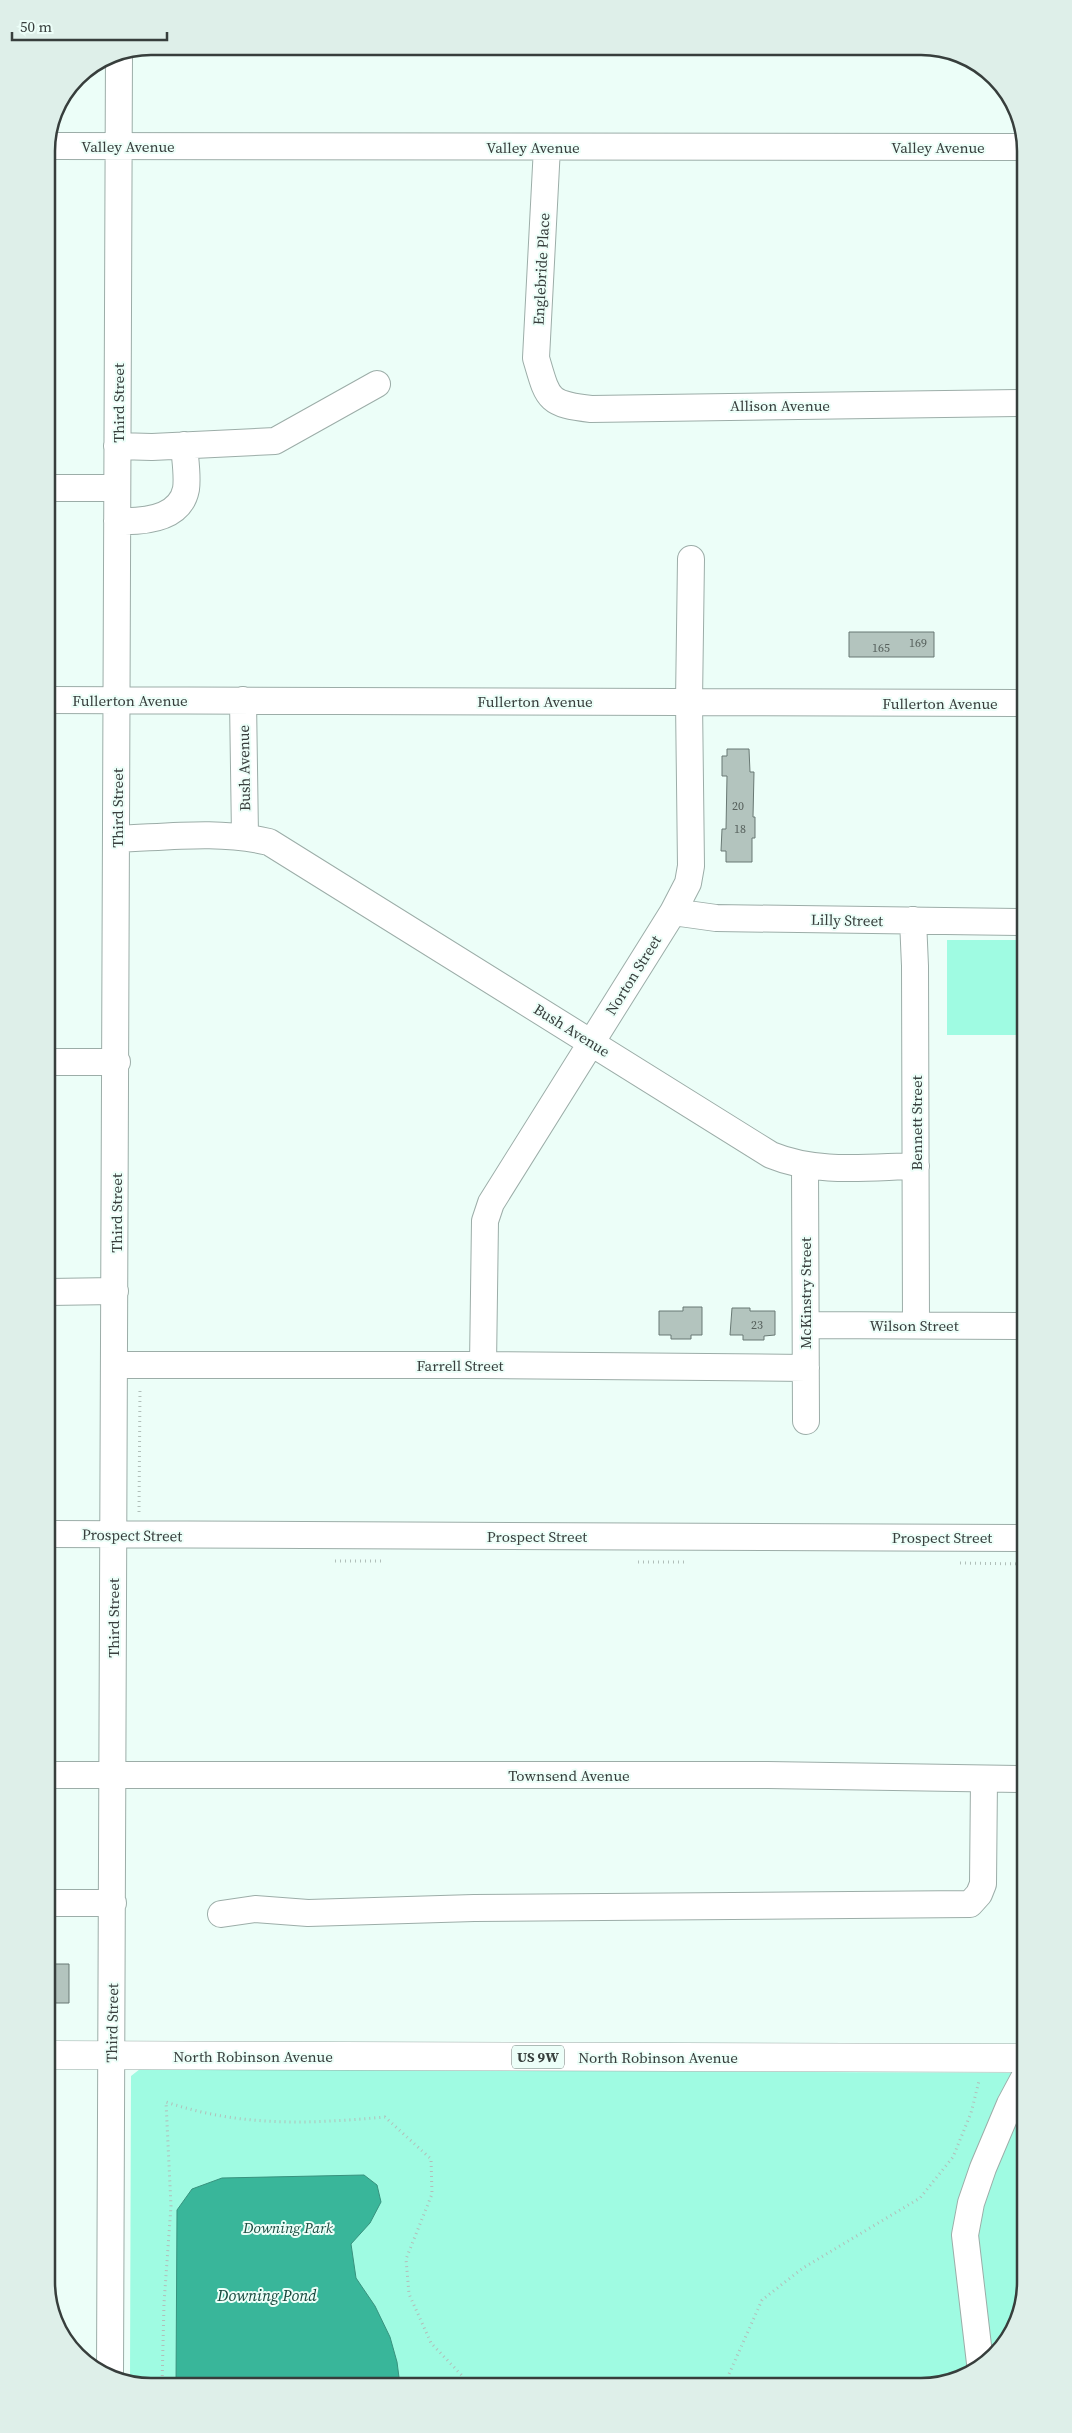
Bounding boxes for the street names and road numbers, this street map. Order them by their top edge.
street label: Valley Avenue [81,136,175,157]
street label: Valley Avenue [486,137,580,158]
street label: Valley Avenue [891,137,985,158]
street label: Englebride Place [528,212,554,326]
street label: Third Street [108,363,129,443]
street label: Allison Avenue [730,395,830,416]
street label: Fullerton Avenue [72,690,188,711]
street label: Fullerton Avenue [477,691,593,712]
street label: Fullerton Avenue [882,693,998,714]
street label: Bush Avenue [233,724,255,811]
street label: Third Street [107,768,128,848]
street label: Lilly Street [811,909,883,931]
street label: Norton Street [600,931,666,1019]
street label: Bush Avenue [530,998,614,1062]
street label: Bennett Street [906,1075,927,1171]
street label: Third Street [106,1173,127,1253]
street label: McKinstry Street [795,1237,816,1349]
street label: Wilson Street [869,1315,959,1336]
street label: Farrell Street [417,1355,504,1376]
street label: Prospect Street [82,1524,182,1546]
street label: Prospect Street [487,1526,587,1547]
street label: Prospect Street [892,1527,992,1548]
street label: Third Street [103,1578,124,1658]
street label: Townsend Avenue [508,1765,630,1786]
street label: Third Street [101,1983,123,2063]
road number: US 9W [512,2045,564,2068]
street label: North Robinson Avenue [173,2046,333,2067]
street label: North Robinson Avenue [578,2047,738,2068]

